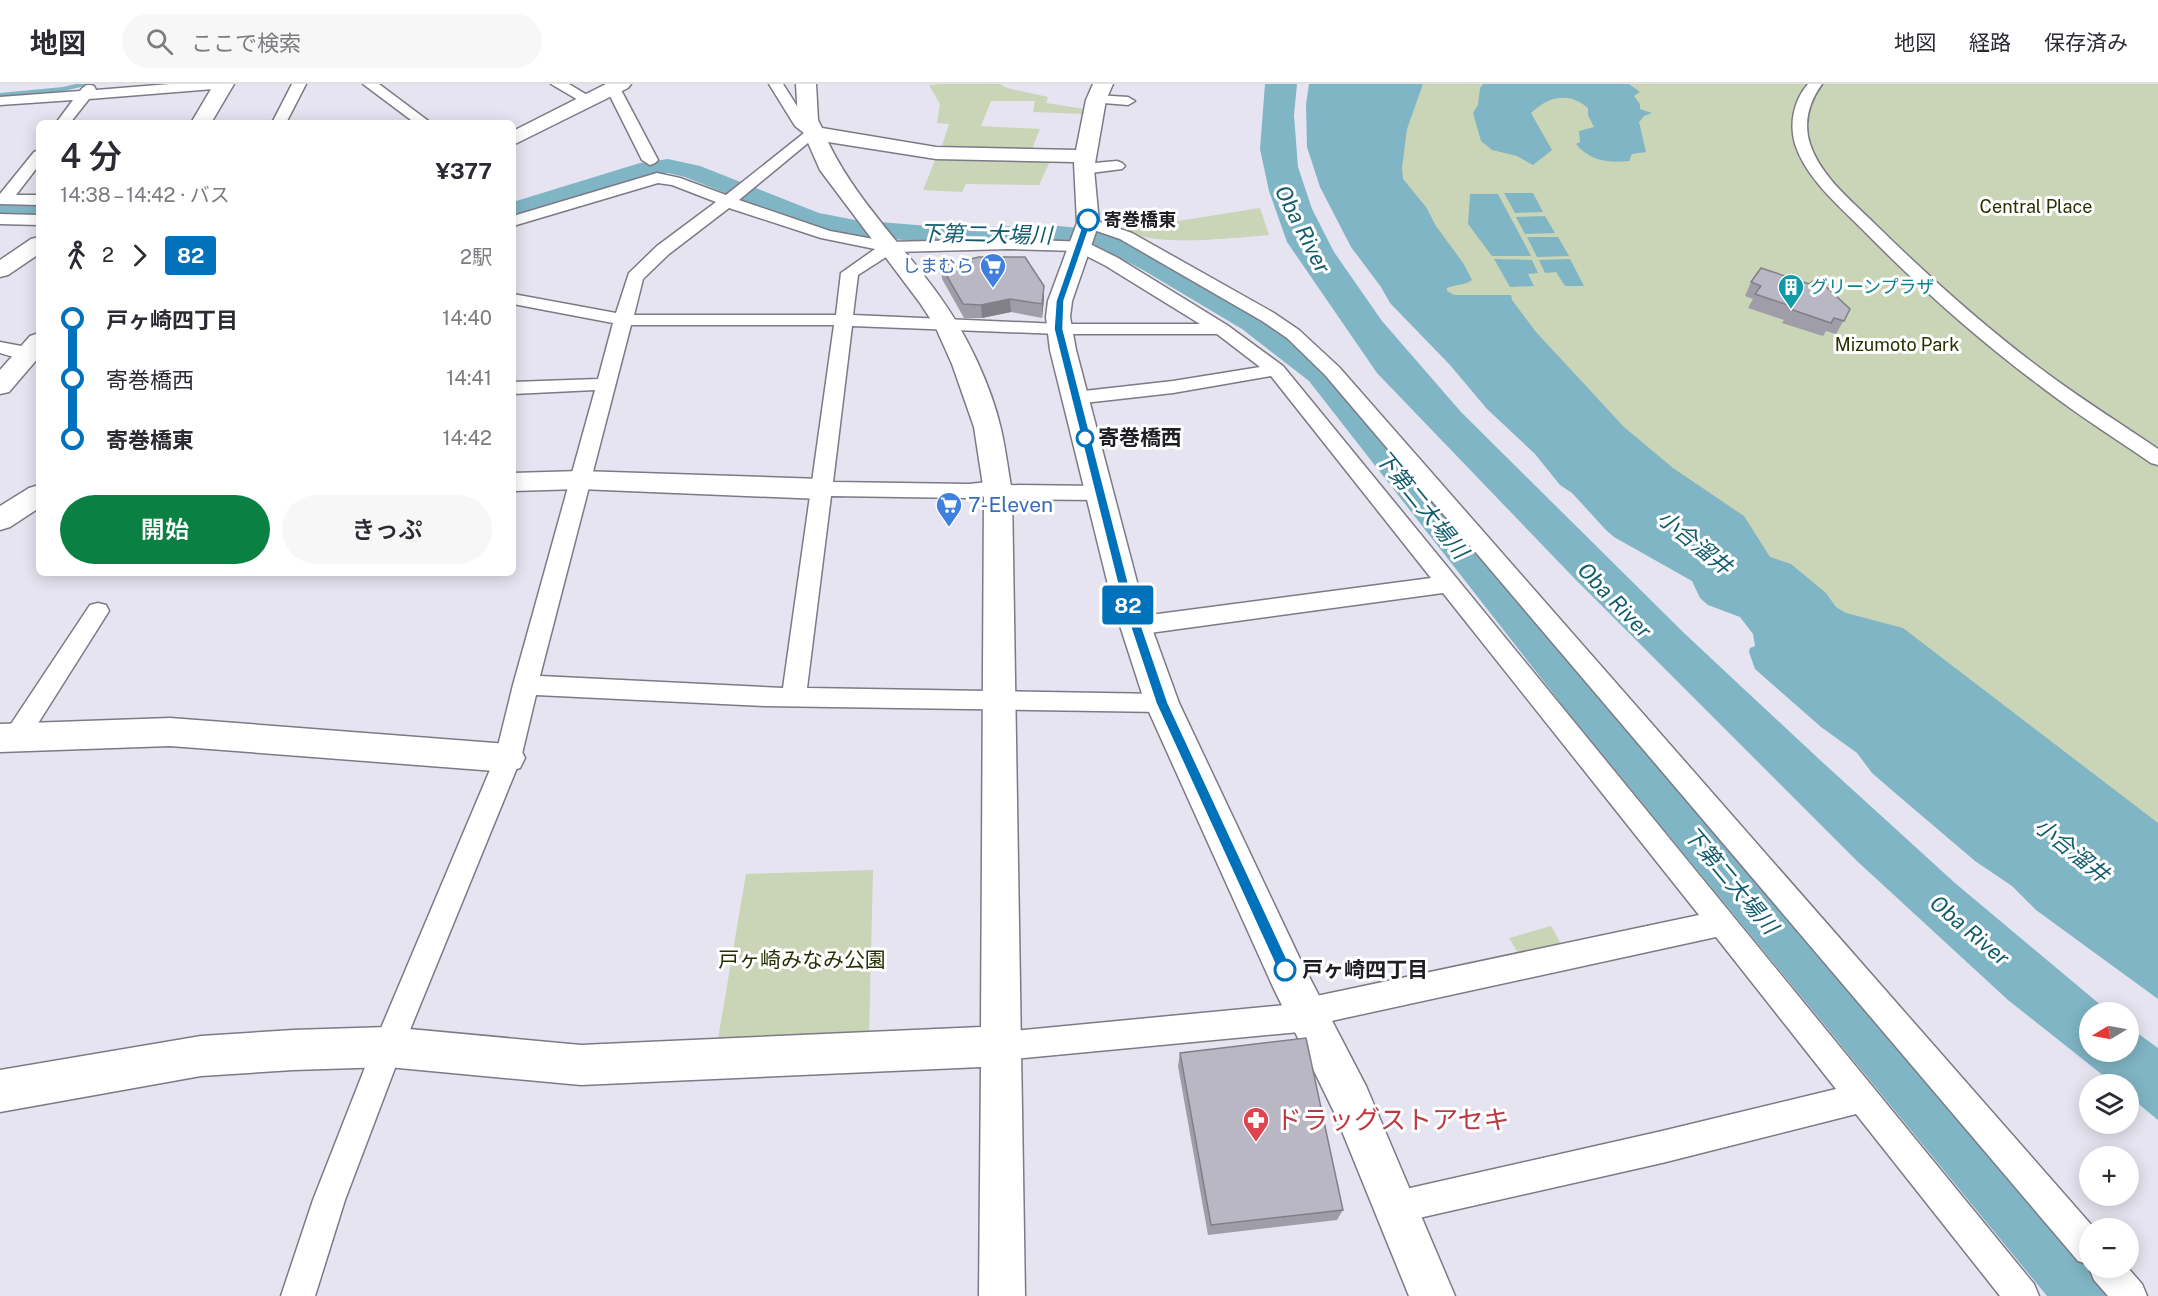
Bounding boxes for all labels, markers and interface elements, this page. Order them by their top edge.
search box [122,14,542,68]
icon: search [143,25,176,58]
text: 地図 [30,26,86,59]
text: ここで検索 [191,30,301,56]
text: 地図 [1894,30,1936,55]
text: 経路 [1969,30,2011,55]
text: 保存済み [2044,30,2128,55]
text: 4 分 [60,137,122,175]
text: ¥377 [436,158,492,184]
water label: Oba River [1270,181,1337,278]
text: 14:38 – 14:42 · バス [60,183,230,207]
park label: Central Place [1980,196,2092,217]
marker: 寄巻橋東 [1077,209,1099,231]
place label: 寄巻橋東 [1104,209,1176,230]
water label: 下第二大場川 [920,220,1054,248]
icon: walk [60,239,93,272]
icon: forward [123,239,156,272]
text: 2 [102,243,114,267]
text: 82 [177,243,204,268]
text: 2駅 [460,245,492,269]
supermarket icon: しまむら [978,251,1008,289]
place label: しまむら [902,255,974,276]
building icon: グリーンプラザ [1776,272,1806,310]
place label: グリーンプラザ [1810,276,1935,297]
text: 14:40 [442,306,492,330]
text: 戸ヶ崎四丁目 [106,307,238,333]
park label: Mizumoto Park [1835,334,1959,355]
text: 14:41 [446,366,492,390]
text: 寄巻橋西 [106,367,194,393]
place label: 寄巻橋西 [1098,425,1182,450]
text: 14:42 [442,426,492,450]
text: 寄巻橋東 [106,427,194,453]
marker: 寄巻橋西 [1076,429,1094,447]
water label: 下第二大場川 [1370,445,1475,565]
supermarket icon: 7-Eleven [934,490,964,528]
place label: 7-Eleven [968,492,1053,517]
button: 開始 [60,495,270,564]
button: きっぷ [282,495,492,564]
water label: 小合溜井 [1653,504,1739,581]
water label: Oba River [1573,557,1658,644]
line badge: 82 [1101,586,1155,624]
text: 82 [1114,593,1142,618]
water label: 小合溜井 [2030,812,2116,889]
water label: 下第二大場川 [1679,821,1785,940]
water label: Oba River [1925,889,2015,971]
park label: 戸ヶ崎みなみ公園 [718,947,886,972]
place label: 戸ヶ崎四丁目 [1302,957,1428,982]
marker: 戸ヶ崎四丁目 [1274,959,1296,981]
north arrow [2079,1002,2139,1062]
map controls [2079,1002,2139,1278]
button: layers [2079,1074,2139,1134]
place label: ドラッグストアセキ [1276,1104,1509,1135]
pharmacy icon: ドラッグストアセキ [1241,1105,1271,1143]
button: + [2079,1146,2139,1206]
button: − [2079,1218,2139,1278]

